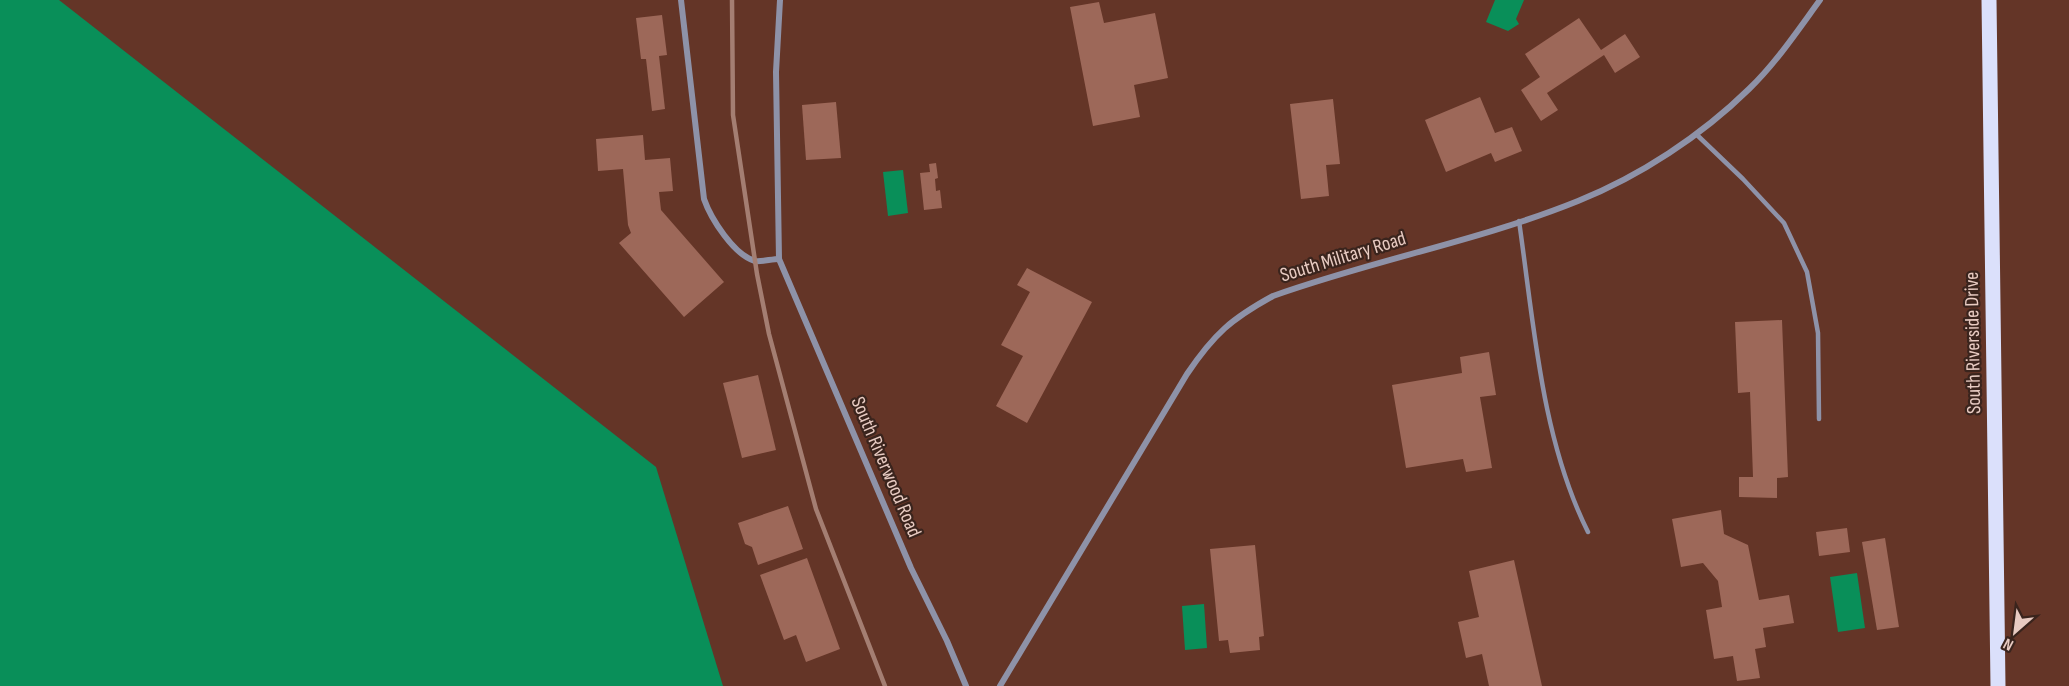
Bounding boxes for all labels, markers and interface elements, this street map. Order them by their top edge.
street label: South Military Road [1277,226,1409,288]
street label: South Riverside Drive [1960,272,1986,414]
street label: South Riverwood Road [846,393,926,541]
north arrow [1985,602,2045,662]
text: N [2000,634,2017,654]

